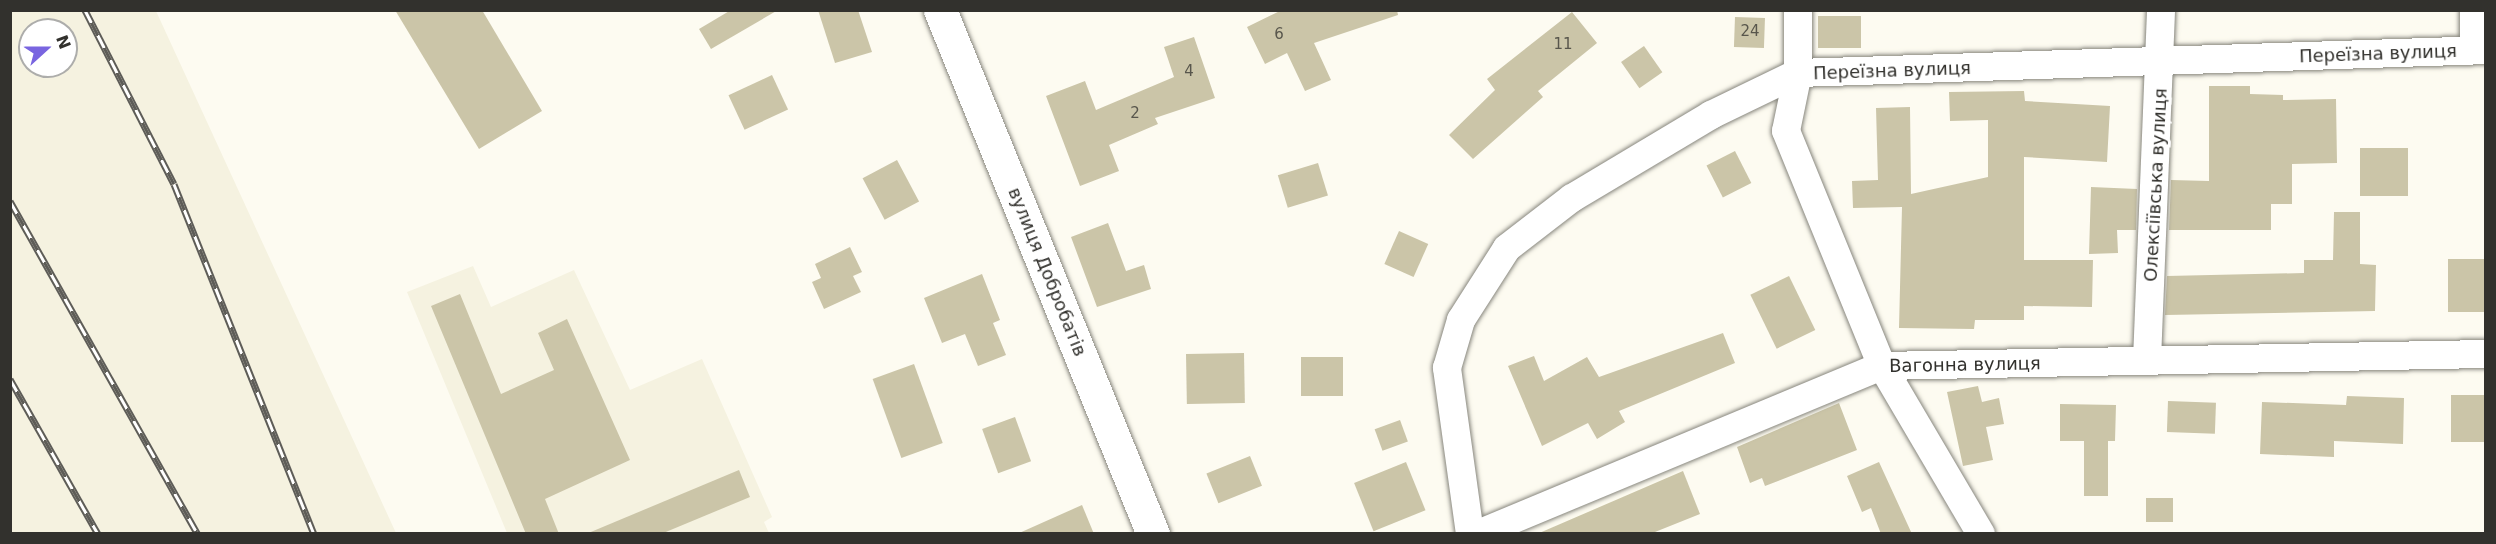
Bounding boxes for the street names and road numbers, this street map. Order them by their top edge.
street label: Переїзна вулиця [2299,40,2457,68]
street label: Переїзна вулиця [1813,57,1971,85]
street label: Олексіївська вулиця [2140,88,2172,282]
street label: вулиця Добробатів [1003,184,1091,360]
street label: Вагонна вулиця [1889,353,2041,377]

